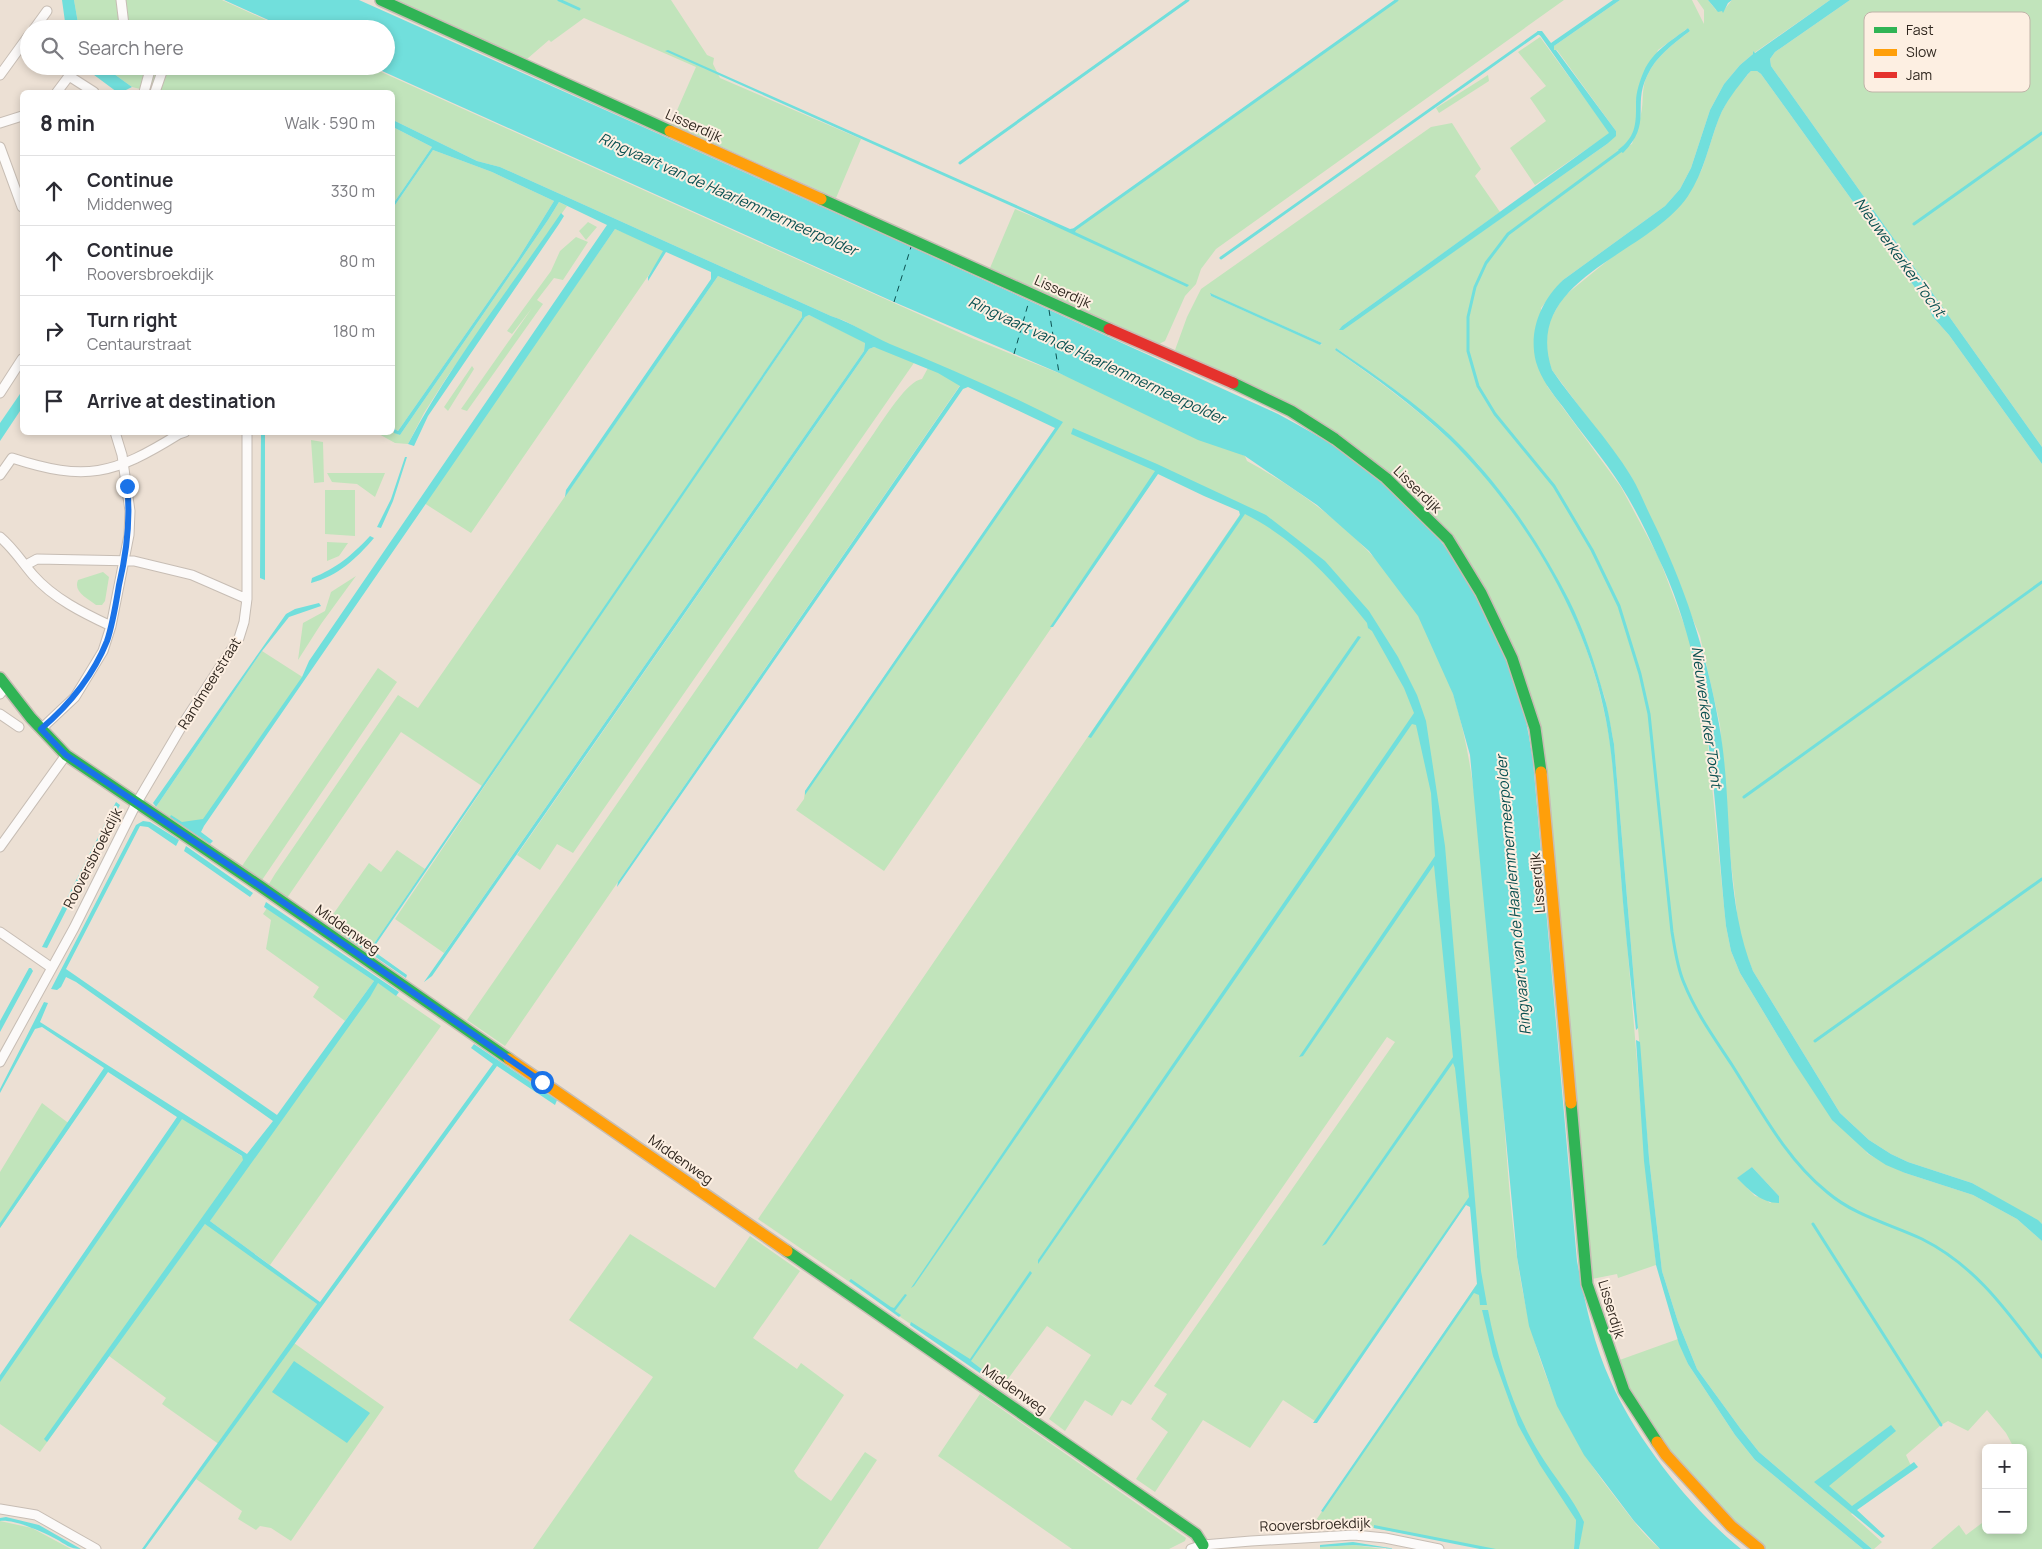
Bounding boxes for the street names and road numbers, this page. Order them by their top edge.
street label: Lisserdijk [663,104,726,146]
street label: Lisserdijk [1032,270,1095,312]
street label: Lisserdijk [1390,461,1447,517]
street label: Randmeerstraat [173,633,245,733]
street label: Rooversbroekdijk [58,803,126,912]
street label: Lisserdijk [1525,851,1549,914]
street label: Middenweg [312,900,384,958]
street label: Middenweg [645,1130,717,1188]
street label: Lisserdijk [1594,1277,1630,1342]
street label: Middenweg [979,1360,1051,1418]
street label: Rooversbroekdijk [1259,1513,1372,1535]

